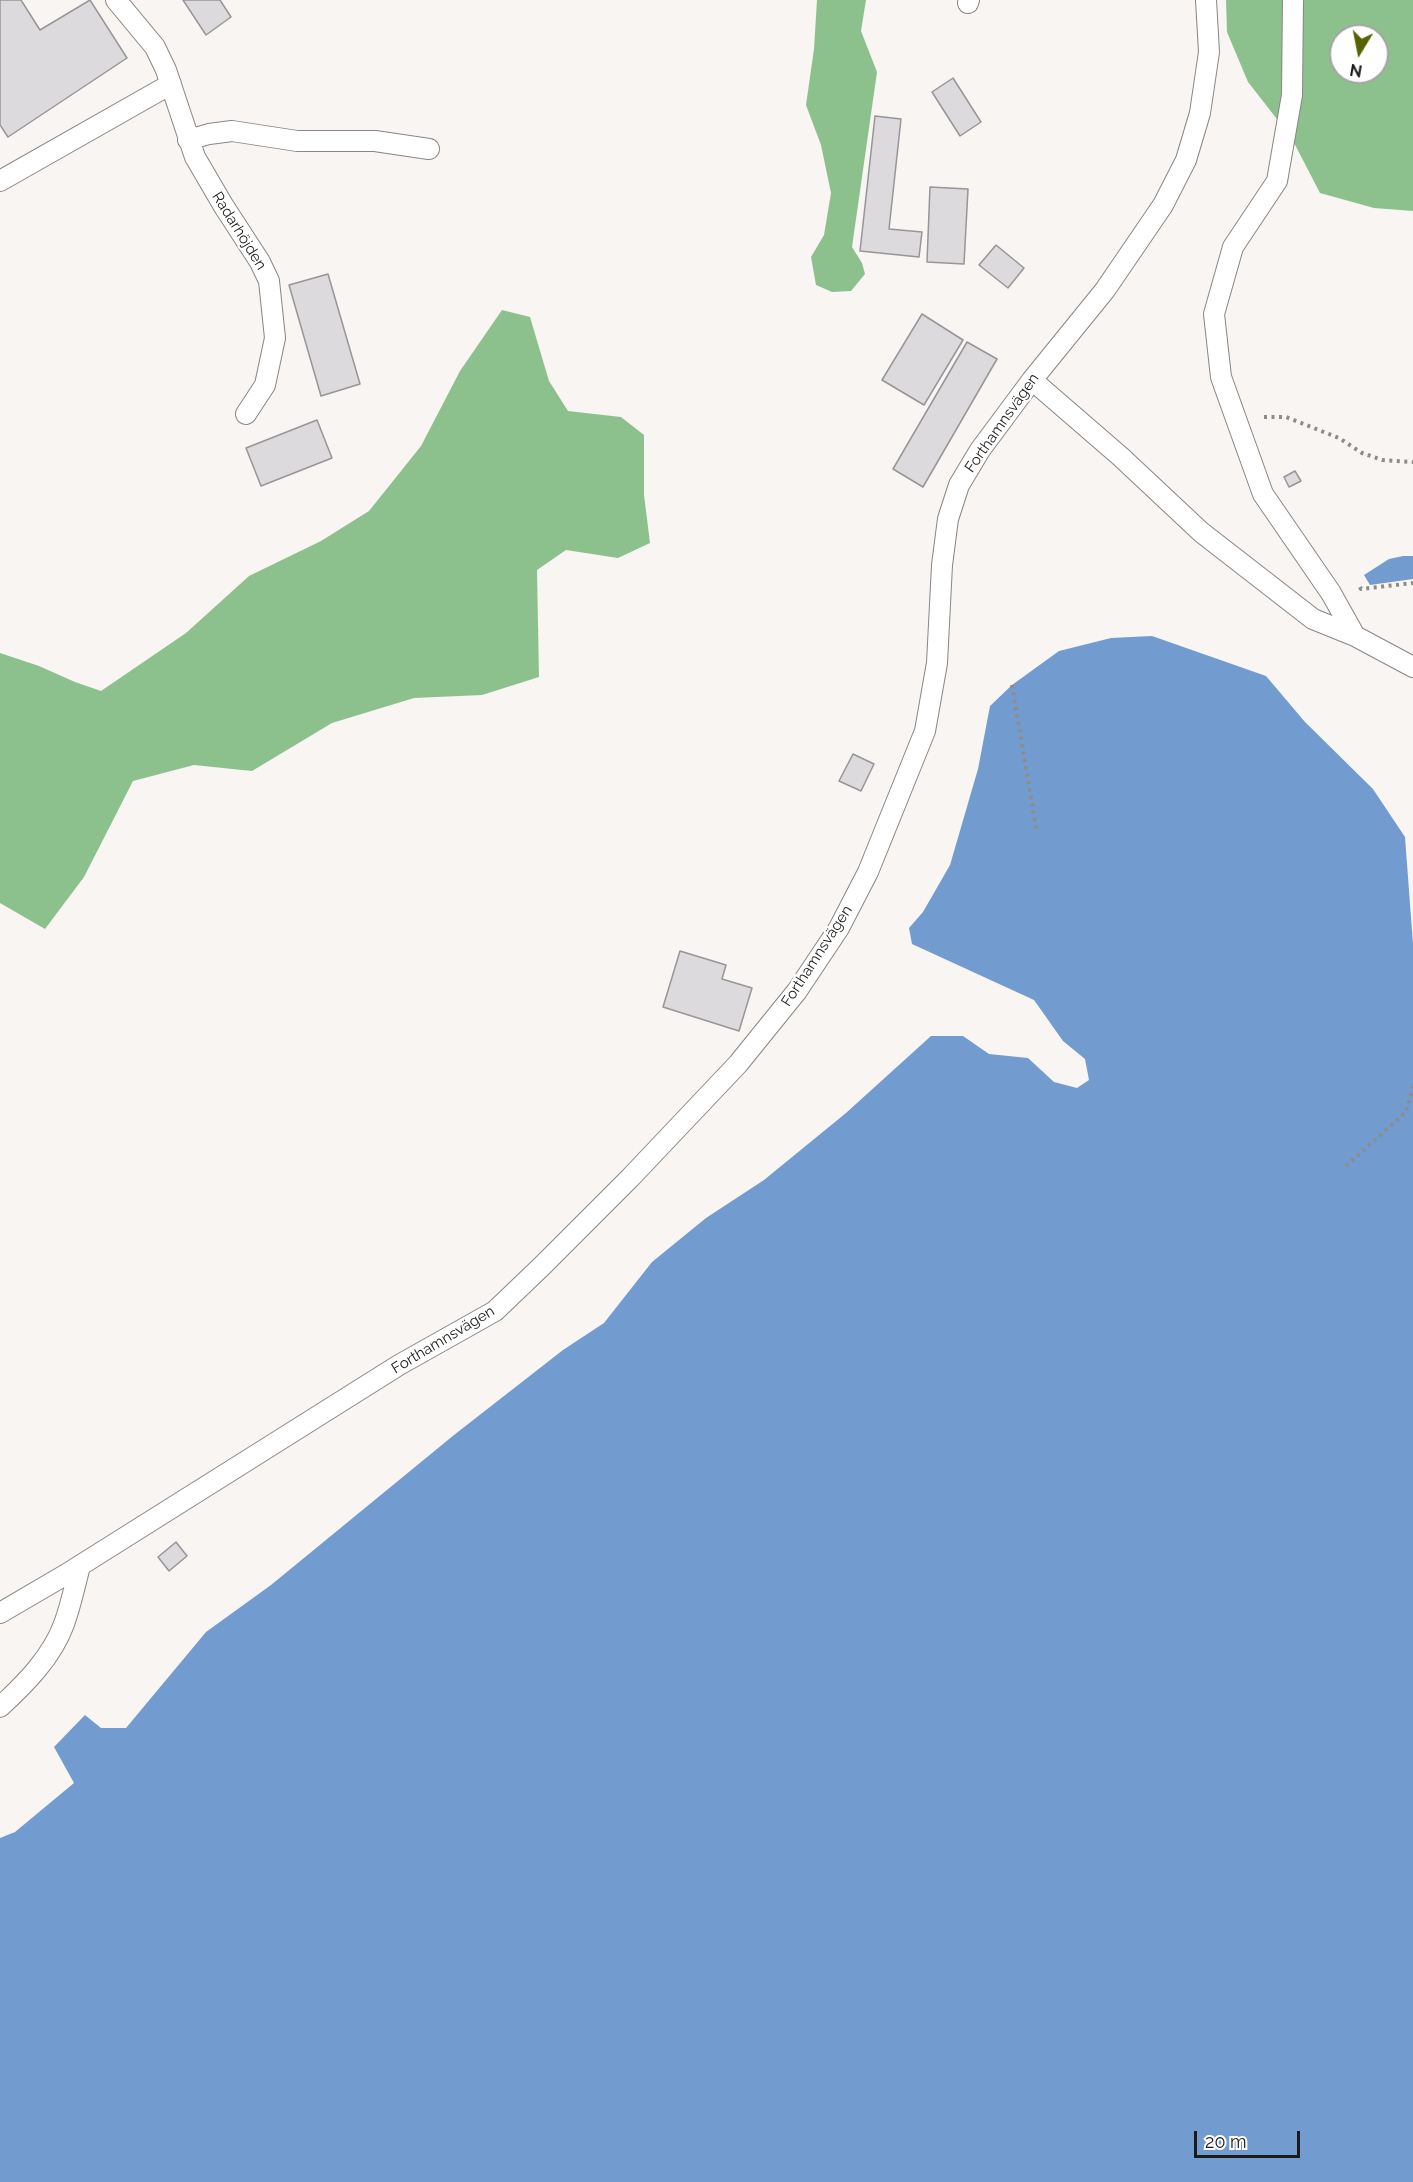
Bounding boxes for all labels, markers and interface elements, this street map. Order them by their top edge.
north arrow [1329,24,1389,84]
text: N [1348,60,1364,81]
street label: Radarhöjden [208,189,270,273]
street label: Forthamnsvägen [961,370,1043,476]
street label: Forthamnsvägen [778,902,856,1010]
street label: Forthamnsvägen [388,1302,498,1378]
scale bar [1197,2119,1304,2157]
text: 20 m [1205,2131,1247,2152]

